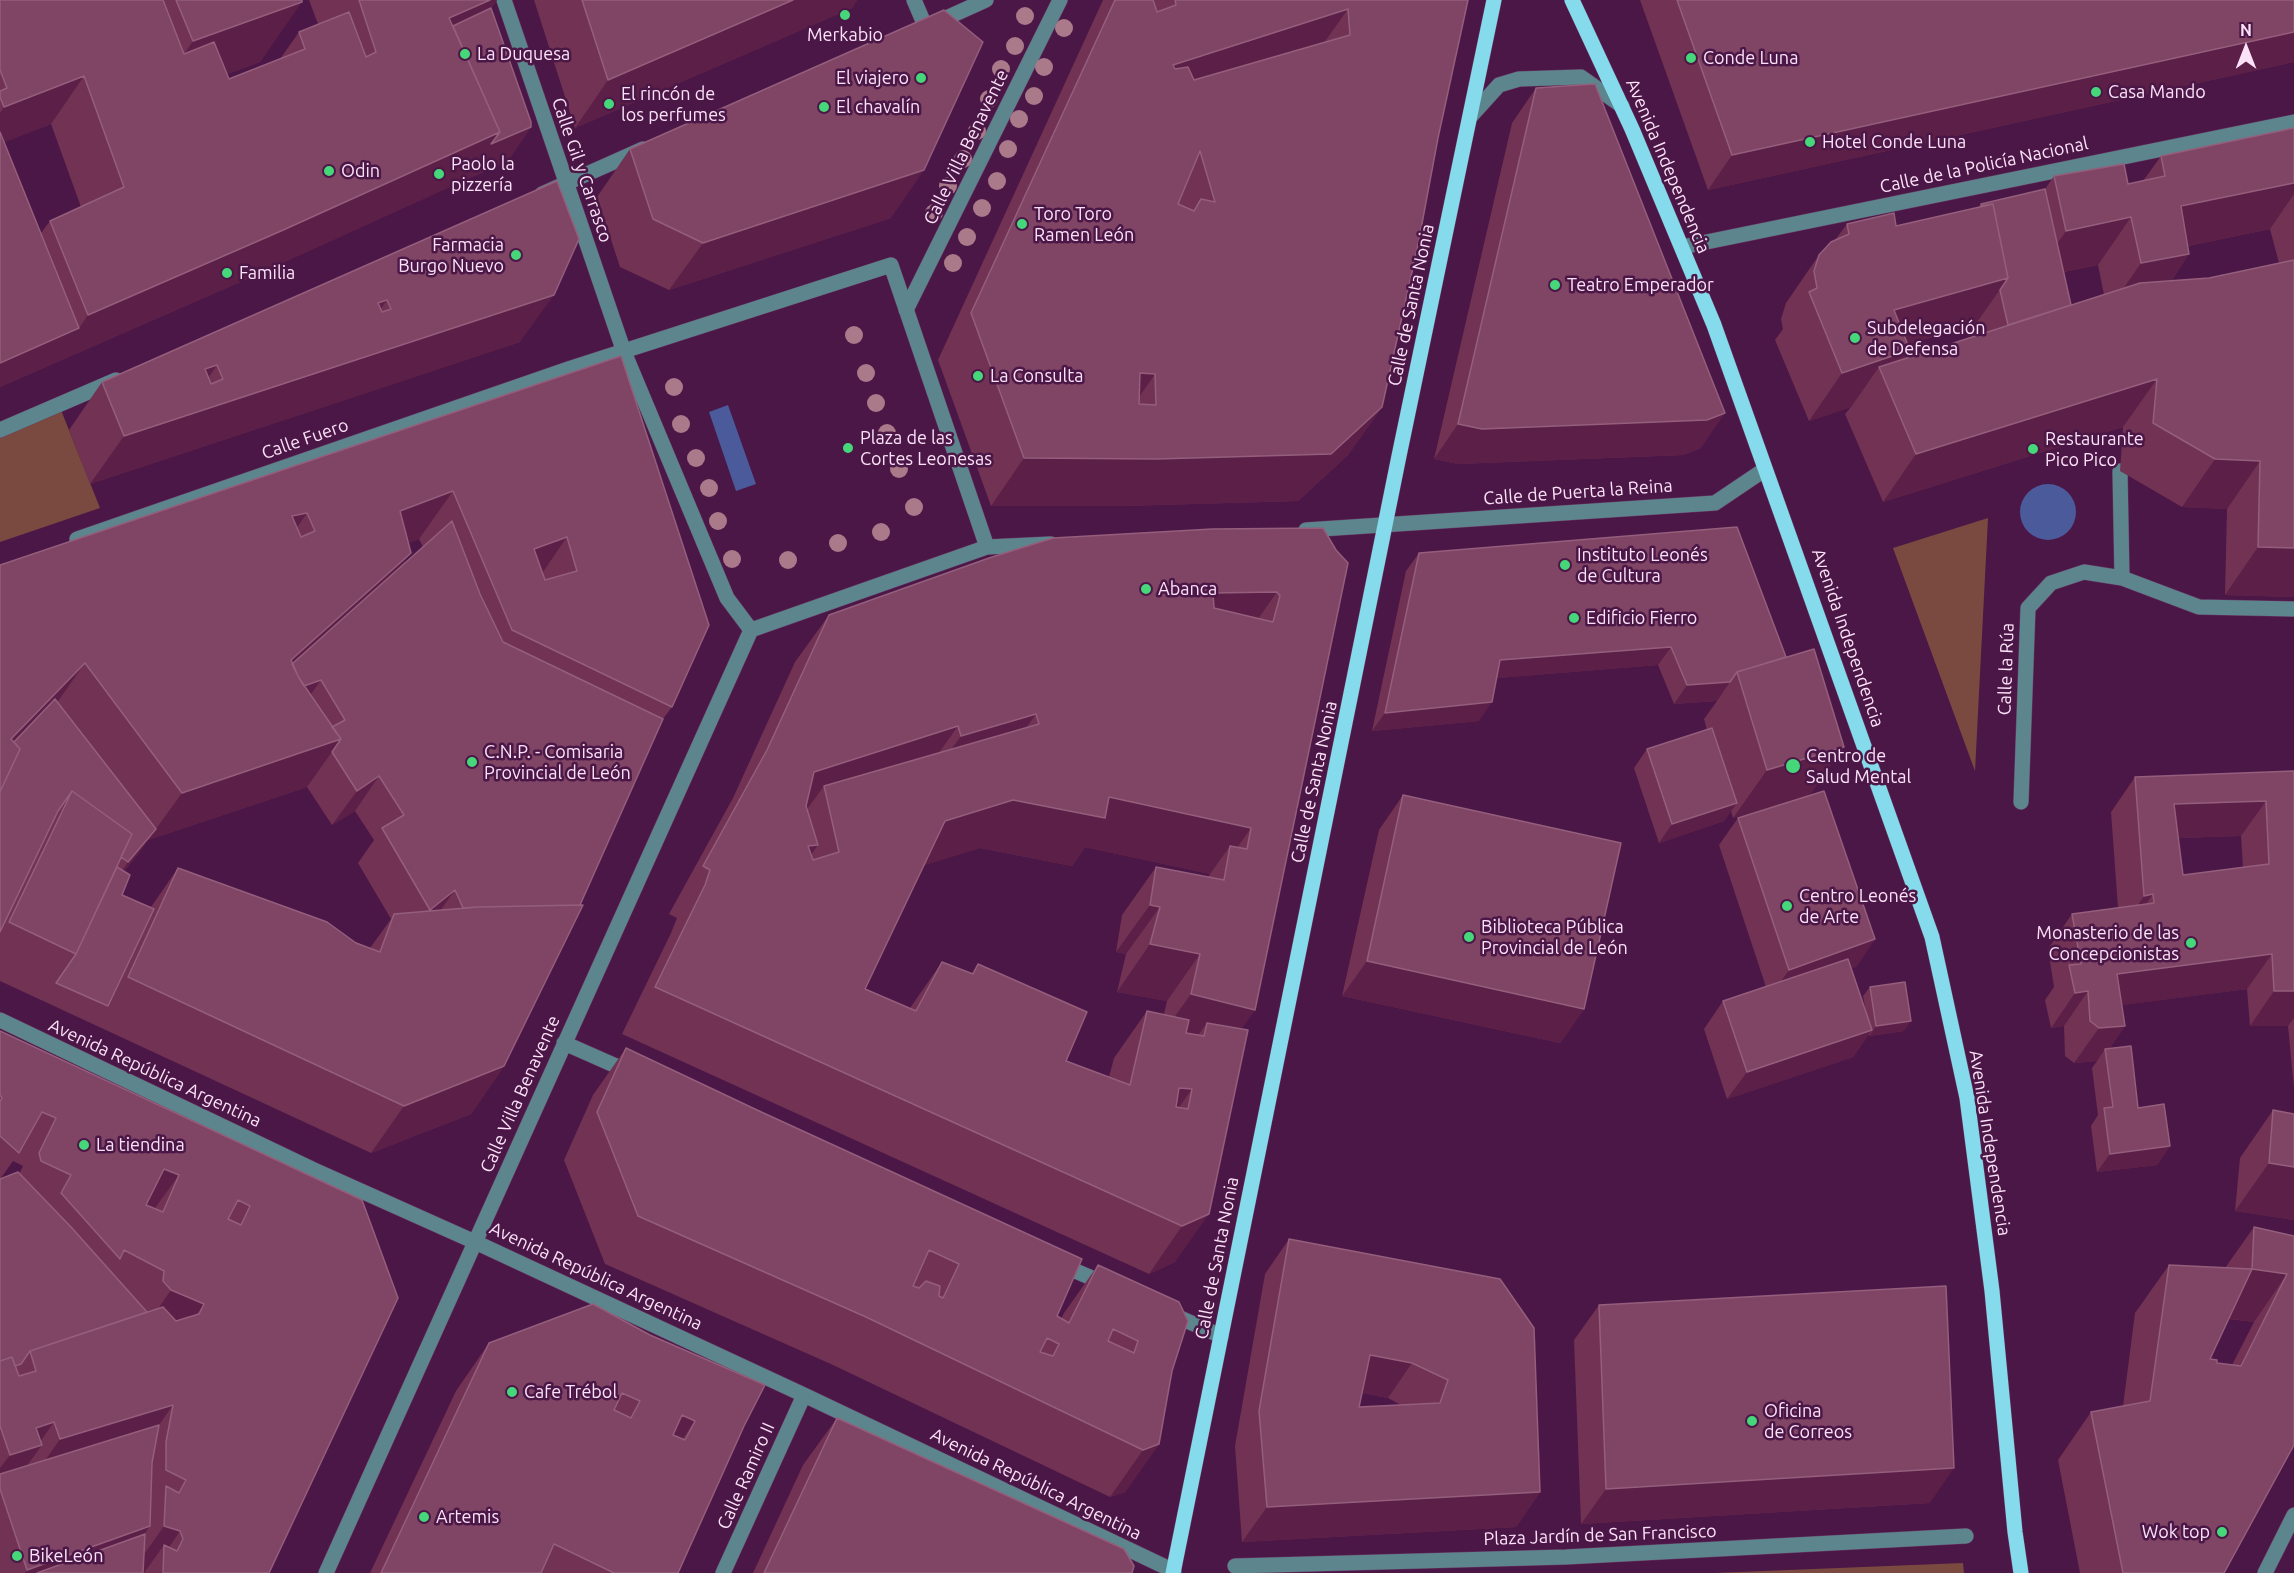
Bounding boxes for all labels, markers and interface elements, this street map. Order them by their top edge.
marker: Merkabio [838,8,852,22]
north arrow [2216,18,2276,78]
text: N [2240,21,2252,39]
place label: Merkabio [807,24,883,46]
place label: La Duquesa [477,43,570,65]
marker: La Duquesa [458,47,472,61]
place label: Conde Luna [1703,47,1798,69]
marker: Conde Luna [1684,51,1698,65]
street label: Calle Villa Benavente [919,66,1013,228]
place label: El viajero [836,67,909,89]
marker: El viajero [914,71,928,85]
street label: Avenida Independencia [1621,75,1715,257]
place label: Casa Mando [2108,81,2206,103]
place label: El rincón de los perfumes [621,83,726,125]
marker: Casa Mando [2089,85,2103,99]
street label: Calle Gil y Carrasco [547,95,617,245]
place label: El chavalín [836,96,920,118]
marker: El rincón de los perfumes [602,97,616,111]
marker: El chavalín [817,100,831,114]
place label: Hotel Conde Luna [1822,131,1966,153]
street label: Calle de la Policía Nacional [1878,132,2090,198]
marker: Hotel Conde Luna [1803,135,1817,149]
place label: Paolo la pizzería [451,153,515,195]
place label: Odin [341,160,380,182]
marker: Odin [322,164,336,178]
marker: Paolo la pizzería [432,167,446,181]
place label: Toro Toro Ramen León [1034,203,1134,246]
marker: Toro Toro Ramen León [1015,217,1029,231]
street label: Calle de Santa Nonia [1383,222,1439,388]
place label: Farmacia Burgo Nuevo [398,234,504,276]
marker: Farmacia Burgo Nuevo [509,248,523,262]
place label: Familia [239,262,295,284]
marker: Familia [220,266,234,280]
place label: Teatro Emperador [1567,274,1714,296]
marker: Teatro Emperador [1548,278,1562,292]
place label: Subdelegación de Defensa [1867,317,1986,360]
marker: Subdelegación de Defensa [1848,331,1862,345]
place label: La Consulta [990,365,1083,387]
marker: La Consulta [971,369,985,383]
street label: Calle Fuero [259,414,351,464]
place label: Plaza de las Cortes Leonesas [860,427,992,470]
place label: Restaurante Pico Pico [2045,428,2144,470]
marker: Plaza de las Cortes Leonesas [841,441,855,455]
marker: Restaurante Pico Pico [2026,442,2040,456]
street label: Calle de Puerta la Reina [1483,475,1673,509]
place label: Instituto Leonés de Cultura [1577,544,1708,586]
street label: Avenida Independencia [1807,546,1889,730]
marker: Instituto Leonés de Cultura [1558,558,1572,572]
place label: Abanca [1158,578,1217,600]
marker: Abanca [1139,582,1153,596]
place label: Edificio Fierro [1586,607,1697,629]
marker: Edificio Fierro [1567,611,1581,625]
street label: Calle la Rúa [1994,622,2018,716]
street label: Calle de Santa Nonia [1286,699,1342,865]
place label: C.N.P. - Comisaria Provincial de León [484,741,631,783]
place label: Centro de Salud Mental [1806,745,1911,788]
marker: C.N.P. - Comisaria Provincial de León [465,755,479,769]
marker: Centro de Salud Mental [1784,757,1802,775]
place label: Centro Leonés de Arte [1799,885,1916,928]
marker: Centro Leonés de Arte [1780,899,1794,913]
place label: Biblioteca Pública Provincial de León [1481,916,1628,958]
place label: Monasterio de las Concepcionistas [2036,922,2179,964]
marker: Biblioteca Pública Provincial de León [1462,930,1476,944]
marker: Monasterio de las Concepcionistas [2184,936,2198,950]
street label: Calle Villa Benavente [476,1012,564,1176]
street label: Avenida República Argentina [45,1014,265,1132]
street label: Avenida Independencia [1965,1049,2015,1237]
place label: La tiendina [96,1134,185,1156]
marker: La tiendina [77,1138,91,1152]
street label: Calle de Santa Nonia [1191,1175,1243,1341]
street label: Avenida República Argentina [486,1217,706,1335]
place label: Cafe Trébol [524,1381,617,1403]
marker: Cafe Trébol [505,1385,519,1399]
place label: Oficina de Correos [1764,1400,1852,1442]
marker: Oficina de Correos [1745,1414,1759,1428]
street label: Calle Ramiro II [713,1419,779,1533]
street label: Avenida República Argentina [927,1423,1145,1545]
place label: Artemis [436,1506,499,1528]
marker: Artemis [417,1510,431,1524]
street label: Plaza Jardín de San Francisco [1483,1520,1717,1550]
place label: Wok top [2142,1521,2210,1543]
marker: Wok top [2215,1525,2229,1539]
place label: BikeLeón [29,1545,103,1567]
marker: BikeLeón [10,1549,24,1563]

